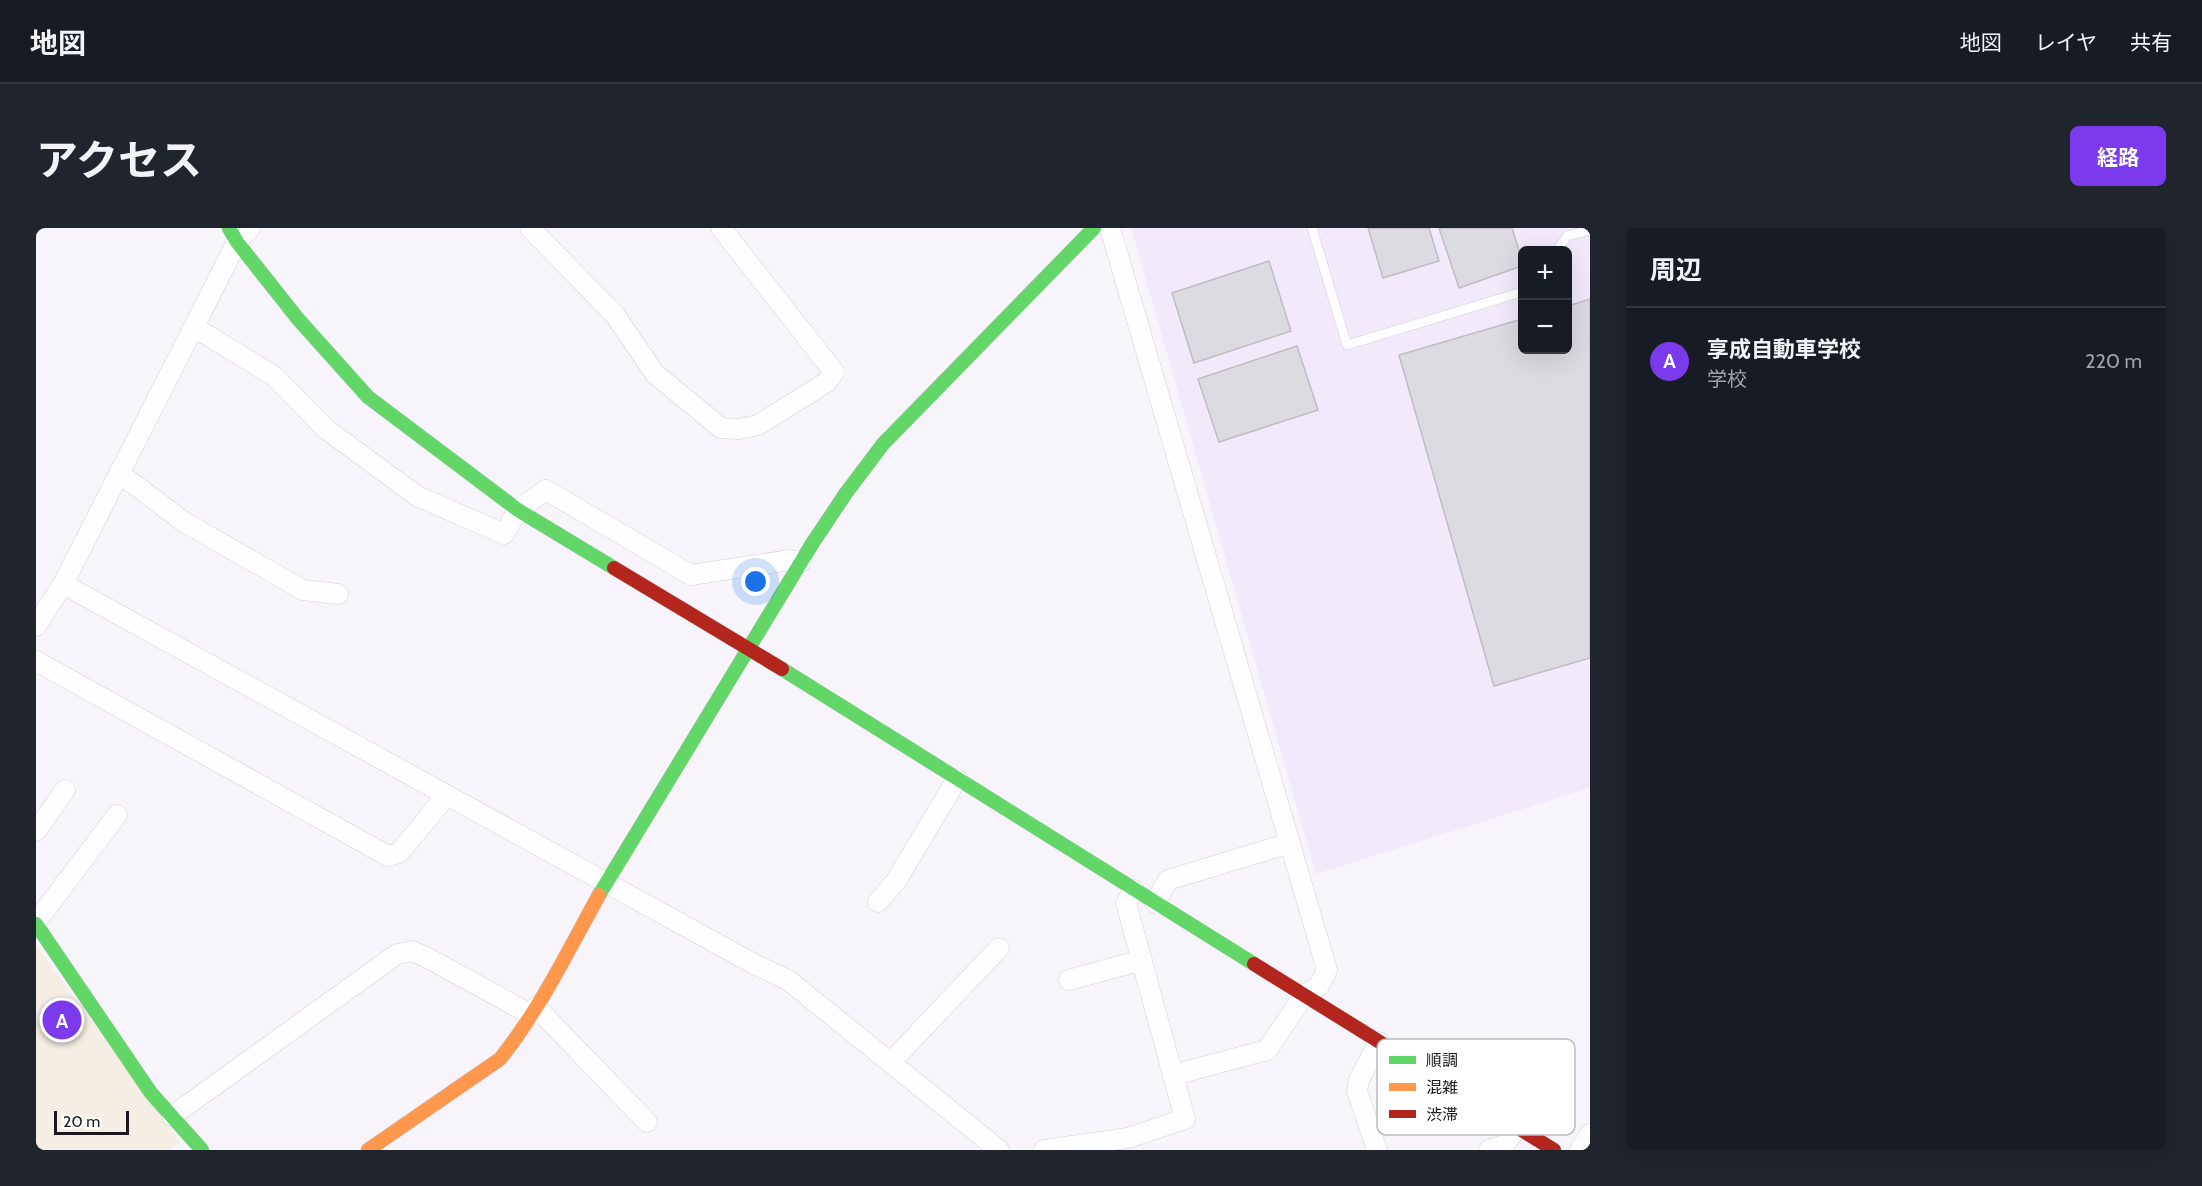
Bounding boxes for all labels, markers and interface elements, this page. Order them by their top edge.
text: 地図 [30,26,86,60]
text: 地図 [1960,30,2002,55]
text: レイヤ [2035,30,2097,55]
text: 共有 [2130,30,2172,55]
button: 経路 [2070,126,2166,186]
text: アクセス [36,134,202,186]
map controls [1518,246,1572,354]
button: + [1518,246,1572,300]
text: 周辺 [1650,254,1702,286]
button: − [1518,300,1572,354]
text: 享成自動車学校 [1707,336,1861,363]
text: A [1663,349,1676,373]
text: 220 m [2085,349,2142,373]
text: 学校 [1707,367,1747,391]
your location [741,567,770,596]
pin: A [42,998,82,1042]
legend [1377,1039,1575,1135]
text: 順調 [1426,1051,1458,1070]
text: 混雑 [1426,1078,1458,1097]
text: 渋滞 [1426,1105,1458,1124]
scale bar [54,1108,129,1136]
text: 20 m [63,1112,100,1131]

